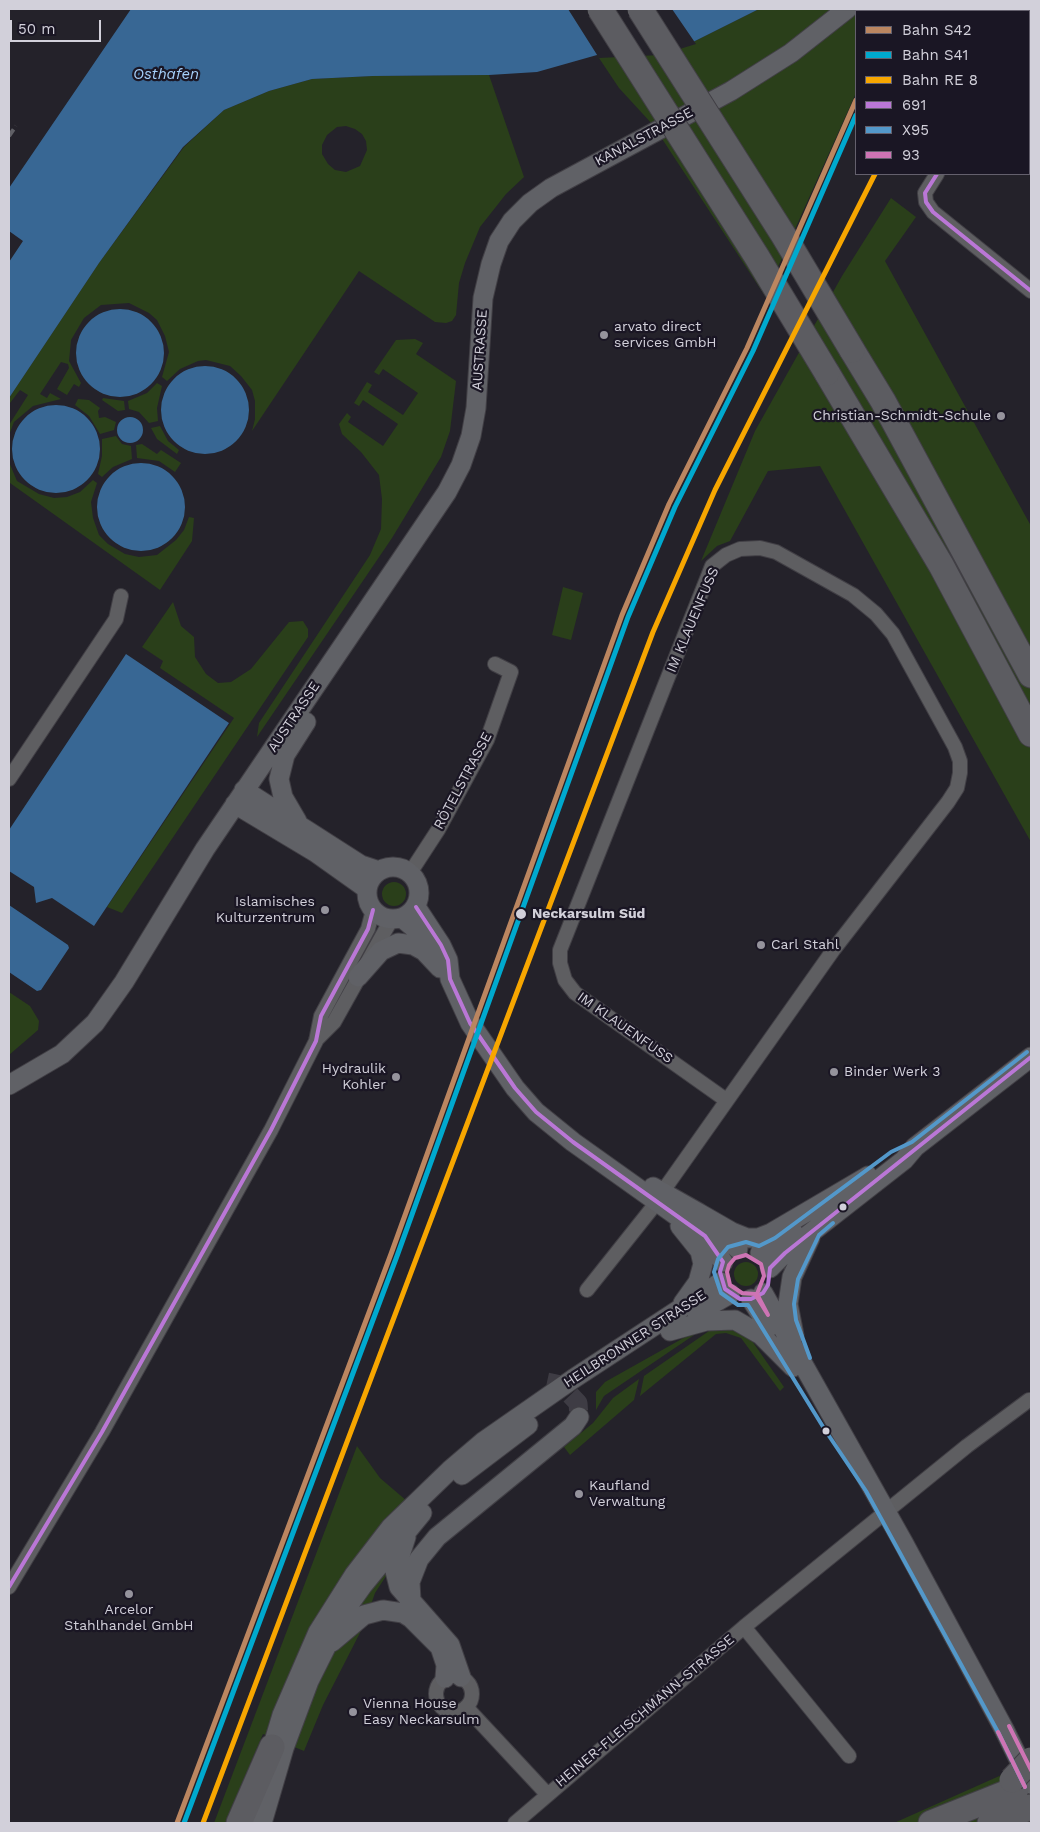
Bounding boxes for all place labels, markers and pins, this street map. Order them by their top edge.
place label: arvato direct services GmbH [614,319,717,352]
marker: arvato direct services GmbH [598,329,610,341]
place label: Christian-Schmidt-Schule [813,408,991,424]
marker: Christian-Schmidt-Schule [995,410,1007,422]
place label: Islamisches Kulturzentrum [216,894,315,926]
marker: Islamisches Kulturzentrum [319,904,331,916]
place label: Neckarsulm Süd [532,906,645,922]
marker: Neckarsulm Süd [514,907,528,921]
place label: Carl Stahl [771,937,839,953]
marker: Carl Stahl [755,939,767,951]
place label: Hydraulik Kohler [322,1061,386,1094]
place label: Binder Werk 3 [844,1064,941,1080]
marker: Binder Werk 3 [828,1066,840,1078]
marker: Hydraulik Kohler [390,1071,402,1083]
unlabelled marker [838,1202,848,1212]
unlabelled marker [821,1426,831,1436]
place label: Kaufland Verwaltung [589,1478,665,1510]
marker: Kaufland Verwaltung [573,1488,585,1500]
marker: Arcelor Stahlhandel GmbH [123,1588,135,1600]
place label: Arcelor Stahlhandel GmbH [64,1602,194,1634]
place label: Vienna House Easy Neckarsulm [363,1696,480,1728]
marker: Vienna House Easy Neckarsulm [347,1706,359,1718]

